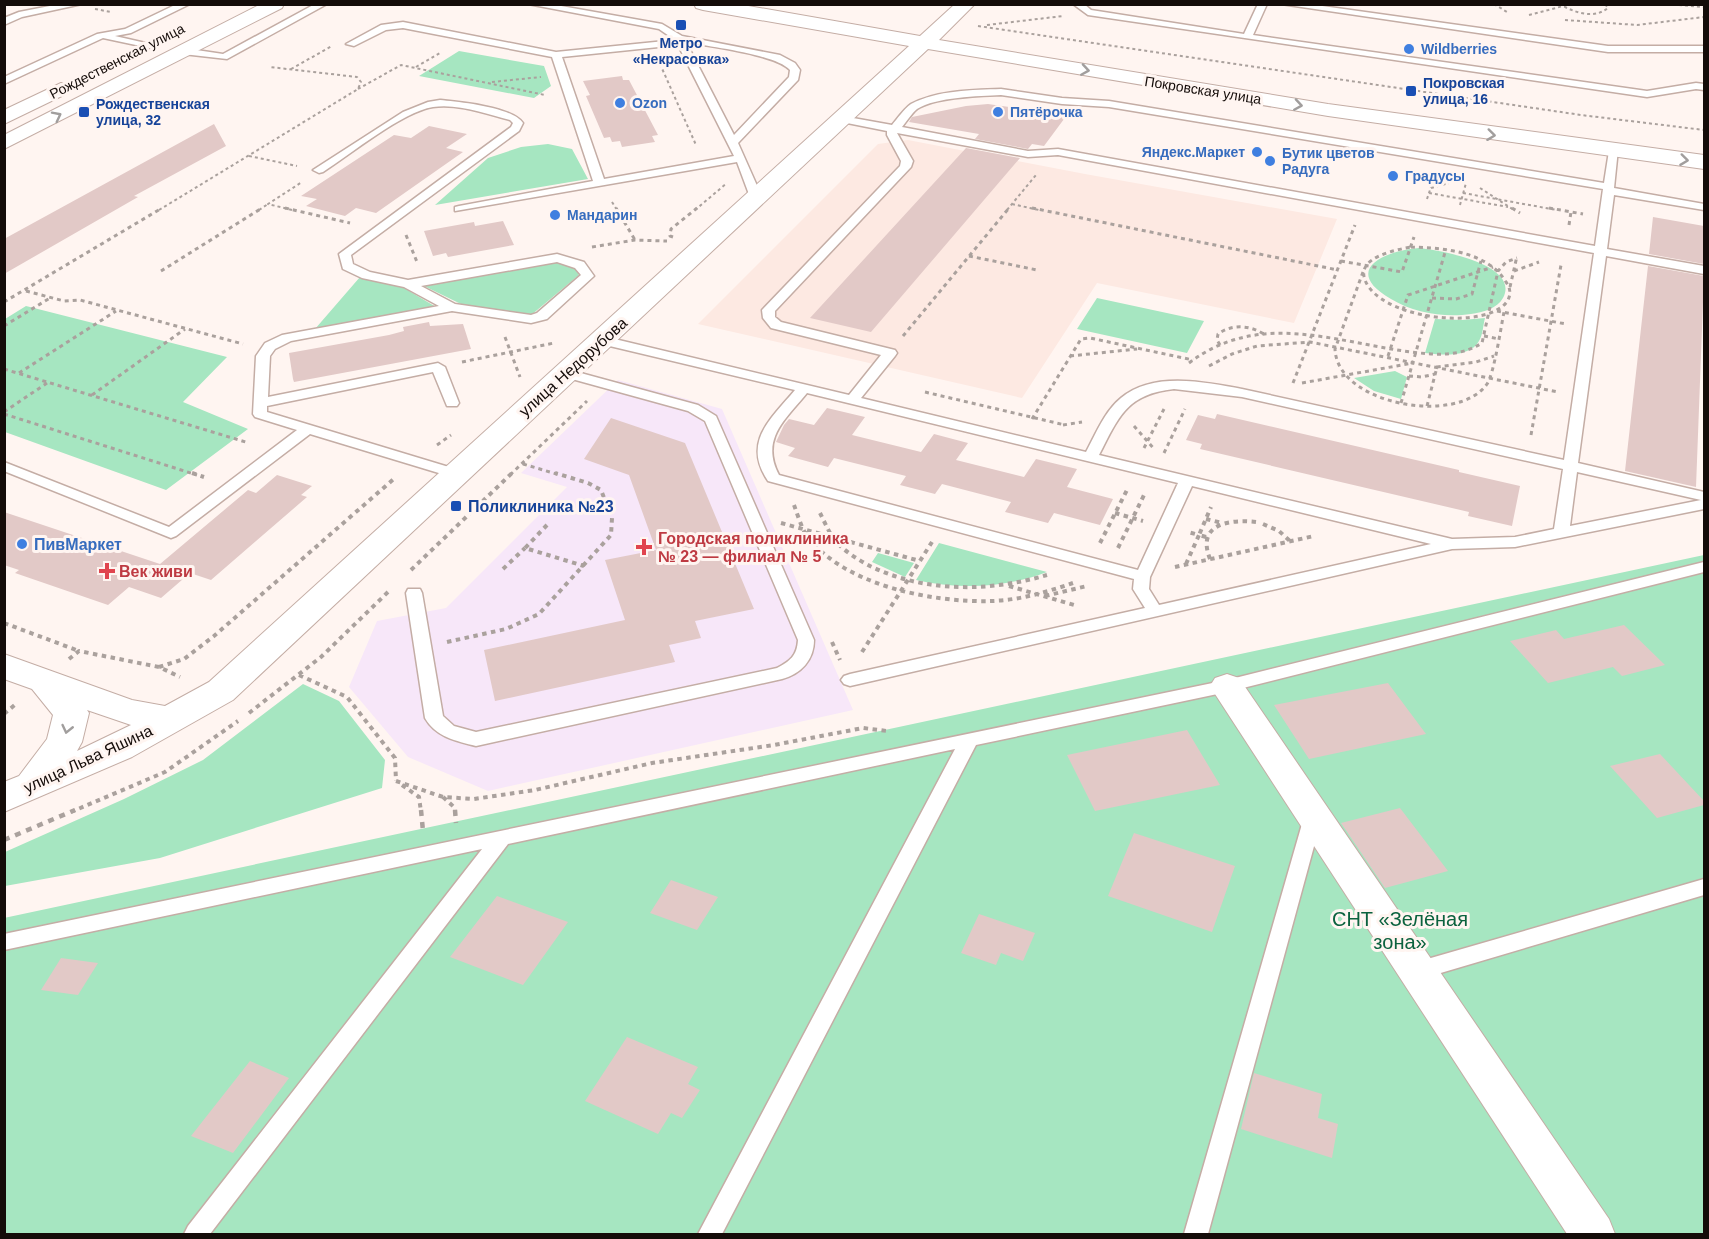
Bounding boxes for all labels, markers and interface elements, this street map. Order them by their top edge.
marker: Метро «Некрасовка» [674,18,688,32]
street label: Рождественская улица [47,20,187,102]
place label: Метро «Некрасовка» [633,35,729,67]
place label: Wildberries [1421,41,1497,57]
marker: Wildberries [1402,42,1416,56]
one-way arrow [1080,64,1089,76]
street label: Покровская улица [1143,73,1263,107]
place label: Покровская улица, 16 [1423,75,1505,107]
marker: Покровская улица, 16 [1404,84,1418,98]
place label: Ozon [632,95,667,111]
place label: Рождественская улица, 32 [96,96,210,128]
marker: Ozon [613,96,627,110]
one-way arrow [1293,99,1303,111]
place label: Пятёрочка [1010,104,1083,120]
marker: Рождественская улица, 32 [77,105,91,119]
marker: Пятёрочка [991,105,1005,119]
one-way arrow [50,112,61,123]
one-way arrow [1486,128,1495,141]
place label: Яндекс.Маркет [1142,144,1245,160]
marker: Яндекс.Маркет [1250,145,1264,159]
place label: Бутик цветов Радуга [1282,145,1375,177]
one-way arrow [1680,153,1689,165]
marker: Бутик цветов Радуга [1263,154,1277,168]
place label: Градусы [1405,168,1465,184]
marker: Градусы [1386,169,1400,183]
place label: Мандарин [567,207,637,223]
marker: Мандарин [548,208,562,222]
street label: улица Недорубова [516,314,630,420]
place label: Поликлиника №23 [468,498,614,515]
marker: Поликлиника №23 [449,499,463,513]
place label: Городская поликлиника № 23 — филиал № 5 [658,530,849,565]
place label: ПивМаркет [34,536,122,553]
marker: ПивМаркет [15,537,29,551]
marker: Городская поликлиника № 23 — филиал № 5 [635,538,653,556]
place label: Век живи [119,563,193,580]
marker: Век живи [100,564,114,578]
street label: улица Льва Яшина [21,722,155,796]
one-way arrow [62,724,75,734]
park label: СНТ «Зелёная зона» [1332,908,1468,953]

